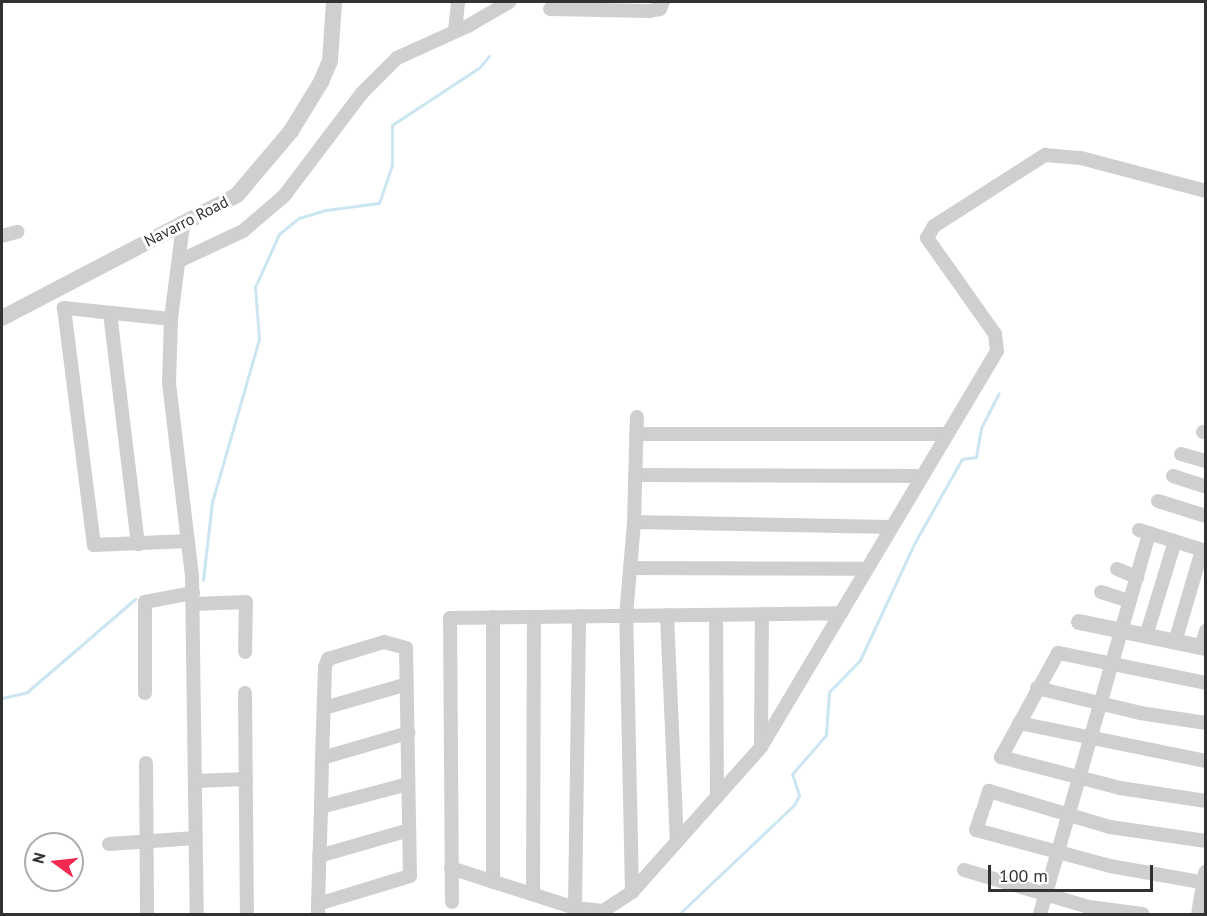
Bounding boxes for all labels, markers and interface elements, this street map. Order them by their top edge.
street label: Navarro Road [141,192,231,250]
north arrow [24,832,84,892]
text: N [28,850,50,866]
scale bar [991,853,1156,891]
text: 100 m [999,864,1048,887]

